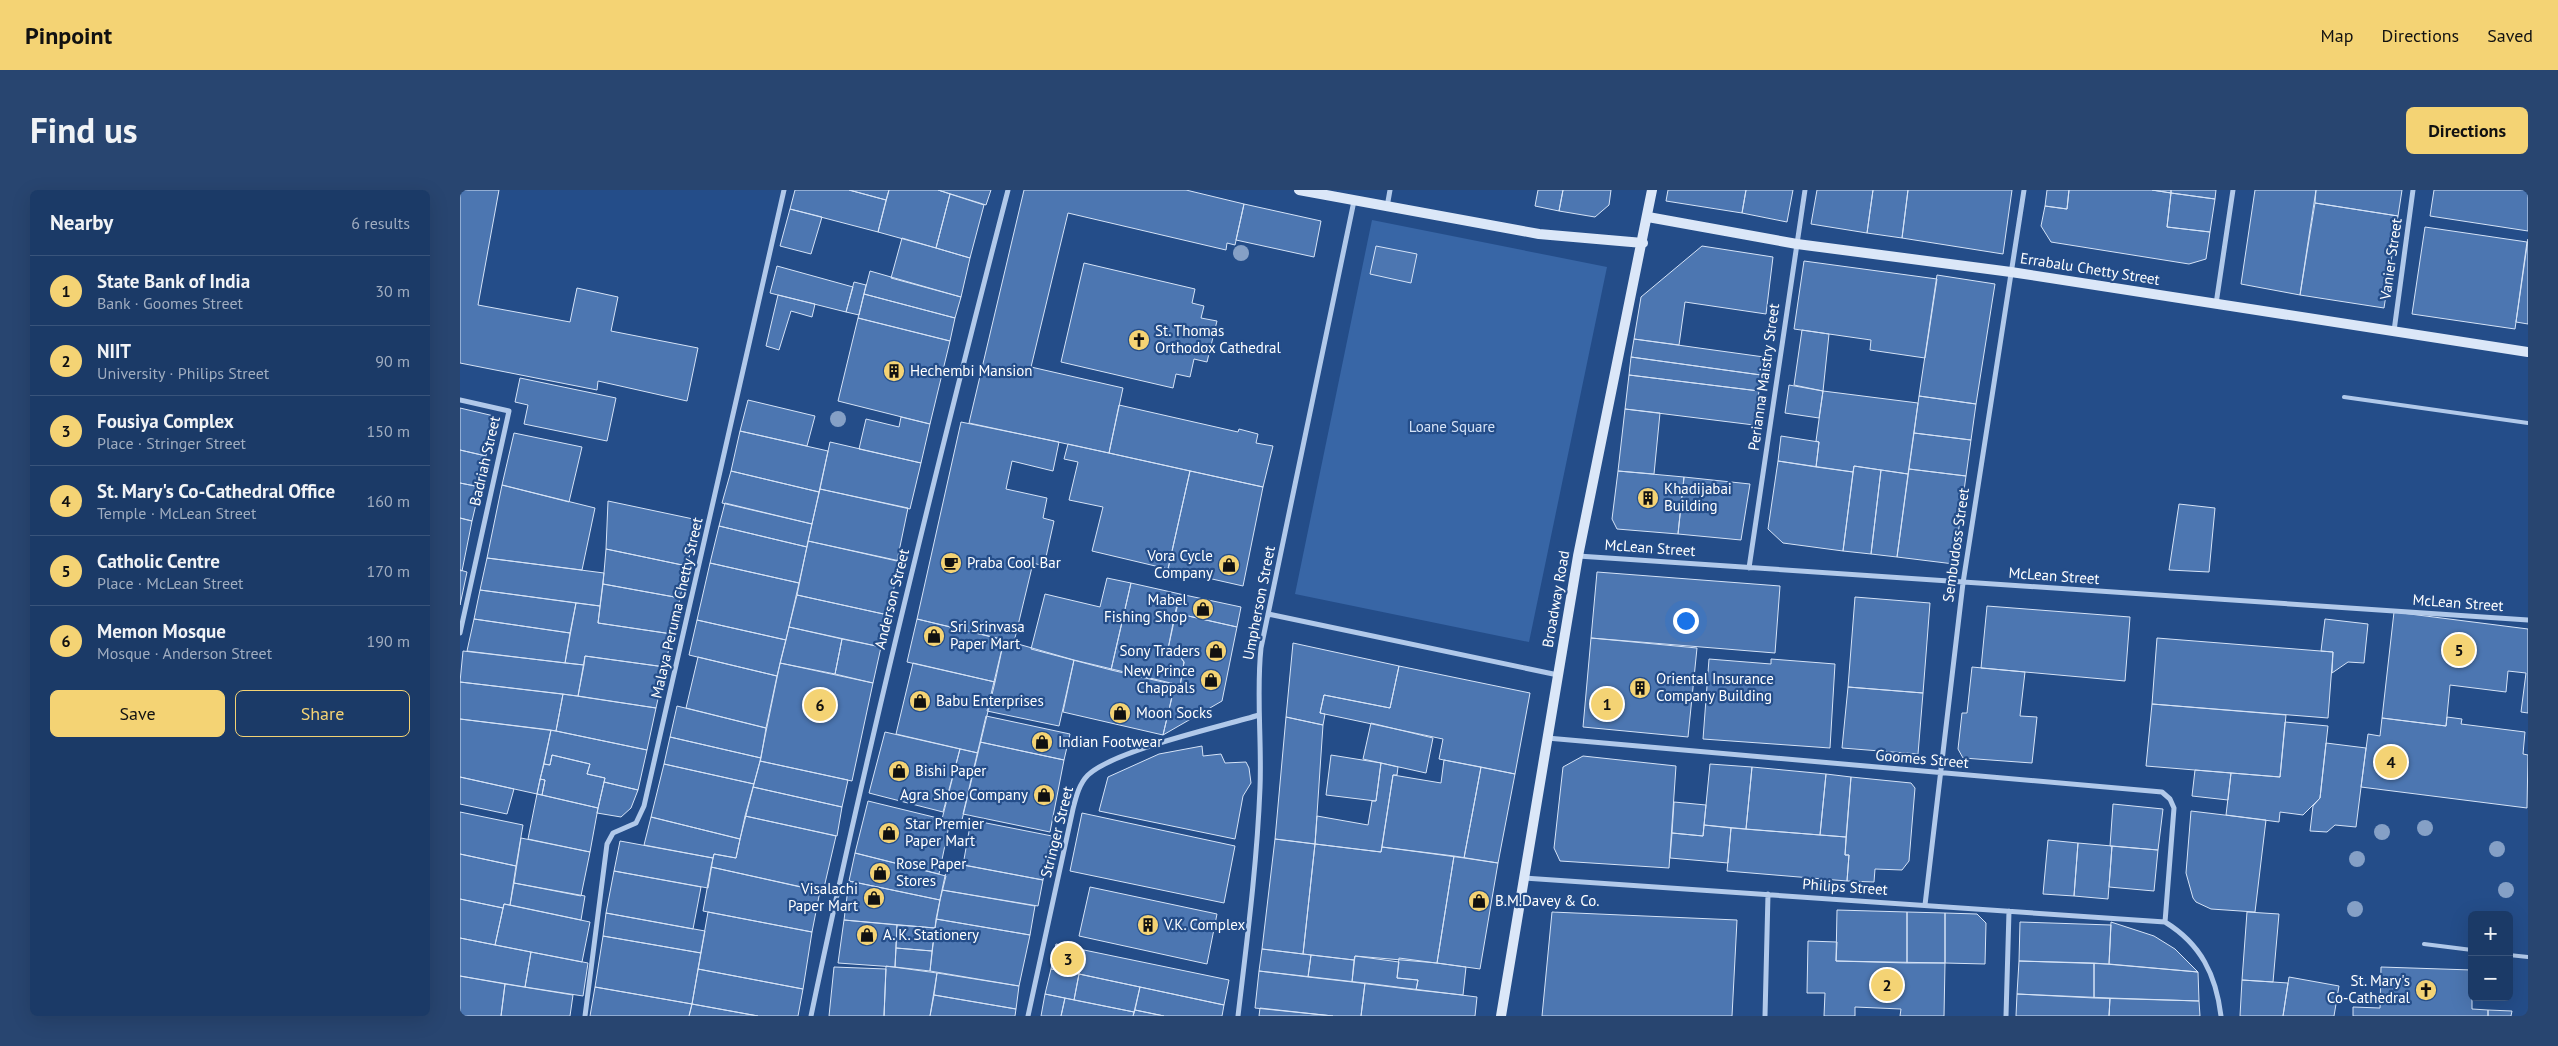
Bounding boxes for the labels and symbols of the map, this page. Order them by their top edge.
street label: Vanier Street [2375,217,2406,302]
street label: Errabalu Chetty Street [2019,248,2161,289]
street label: Perianna Maistry Street [1744,302,1783,452]
place label: St. Thomas Orthodox Cathedral [1155,321,1281,357]
church icon: St. Thomas Orthodox Cathedral [1127,328,1151,352]
building icon: Hechembi Mansion [882,359,906,383]
place label: Hechembi Mansion [910,361,1033,380]
street label: Badriah Street [465,414,504,508]
park label: Loane Square [1409,417,1495,436]
place label: Khadijabai Building [1664,479,1732,515]
building icon: Khadijabai Building [1636,486,1660,510]
street label: Sembudoss Street [1938,487,1973,603]
street label: Malaya Peruma Chetty Street [646,516,707,700]
street label: McLean Street [1604,535,1696,560]
street label: Umpherson Street [1238,544,1279,662]
place label: Vora Cycle Company [1146,546,1213,582]
street label: Anderson Street [870,547,913,651]
street label: Broadway Road [1538,549,1573,649]
cafe icon: Praba Cool Bar [939,551,963,575]
place label: Praba Cool Bar [967,553,1061,572]
shop icon: Vora Cycle Company [1217,553,1241,577]
street label: McLean Street [2008,563,2100,588]
place label: Mabel Fishing Shop [1104,590,1188,626]
street label: McLean Street [2412,590,2504,615]
shop icon: Mabel Fishing Shop [1191,597,1215,621]
your location [1673,608,1699,634]
place label: Sri Srinvasa Paper Mart [950,617,1025,653]
shop icon: Sri Srinvasa Paper Mart [922,624,946,648]
pin: 5 [2443,631,2475,669]
shop icon: Sony Traders [1204,639,1228,663]
place label: Sony Traders [1119,641,1200,660]
place label: New Prince Chappals [1124,661,1195,697]
shop icon: New Prince Chappals [1199,668,1223,692]
place label: Oriental Insurance Company Building [1656,669,1774,705]
building icon: Oriental Insurance Company Building [1628,676,1652,700]
pin: 1 [1591,685,1623,723]
pin: 6 [804,686,836,724]
shop icon: Babu Enterprises [908,689,932,713]
place label: Babu Enterprises [936,691,1044,710]
shop icon: Moon Socks [1108,701,1132,725]
place label: Moon Socks [1136,703,1212,722]
shop icon: Indian Footwear [1030,730,1054,754]
place label: Indian Footwear [1058,732,1162,751]
pin: 4 [2375,743,2407,781]
street label: Goomes Street [1875,745,1970,772]
shop icon: Bishi Paper [887,759,911,783]
place label: Bishi Paper [915,761,986,780]
shop icon: Agra Shoe Company [1032,783,1056,807]
street label: Stringer Street [1036,784,1077,880]
place label: Agra Shoe Company [900,785,1028,804]
place label: Star Premier Paper Mart [905,814,984,850]
shop icon: Star Premier Paper Mart [877,821,901,845]
place label: Rose Paper Stores [896,854,966,890]
shop icon: Rose Paper Stores [868,861,892,885]
street label: Philips Street [1802,874,1888,899]
place label: Visalachi Paper Mart [788,879,858,915]
shop icon: Visalachi Paper Mart [862,886,886,910]
shop icon: B.M.Davey & Co. [1467,889,1491,913]
place label: B.M.Davey & Co. [1495,891,1599,910]
building icon: V.K. Complex [1136,913,1160,937]
place label: V.K. Complex [1163,915,1246,934]
shop icon: A. K. Stationery [855,923,879,947]
place label: A. K. Stationery [883,925,979,944]
pin: 3 [1052,940,1084,978]
pin: 2 [1871,966,1903,1004]
place label: St. Mary's Co-Cathedral [2327,971,2411,1007]
church icon: St. Mary's Co-Cathedral [2414,978,2438,1002]

